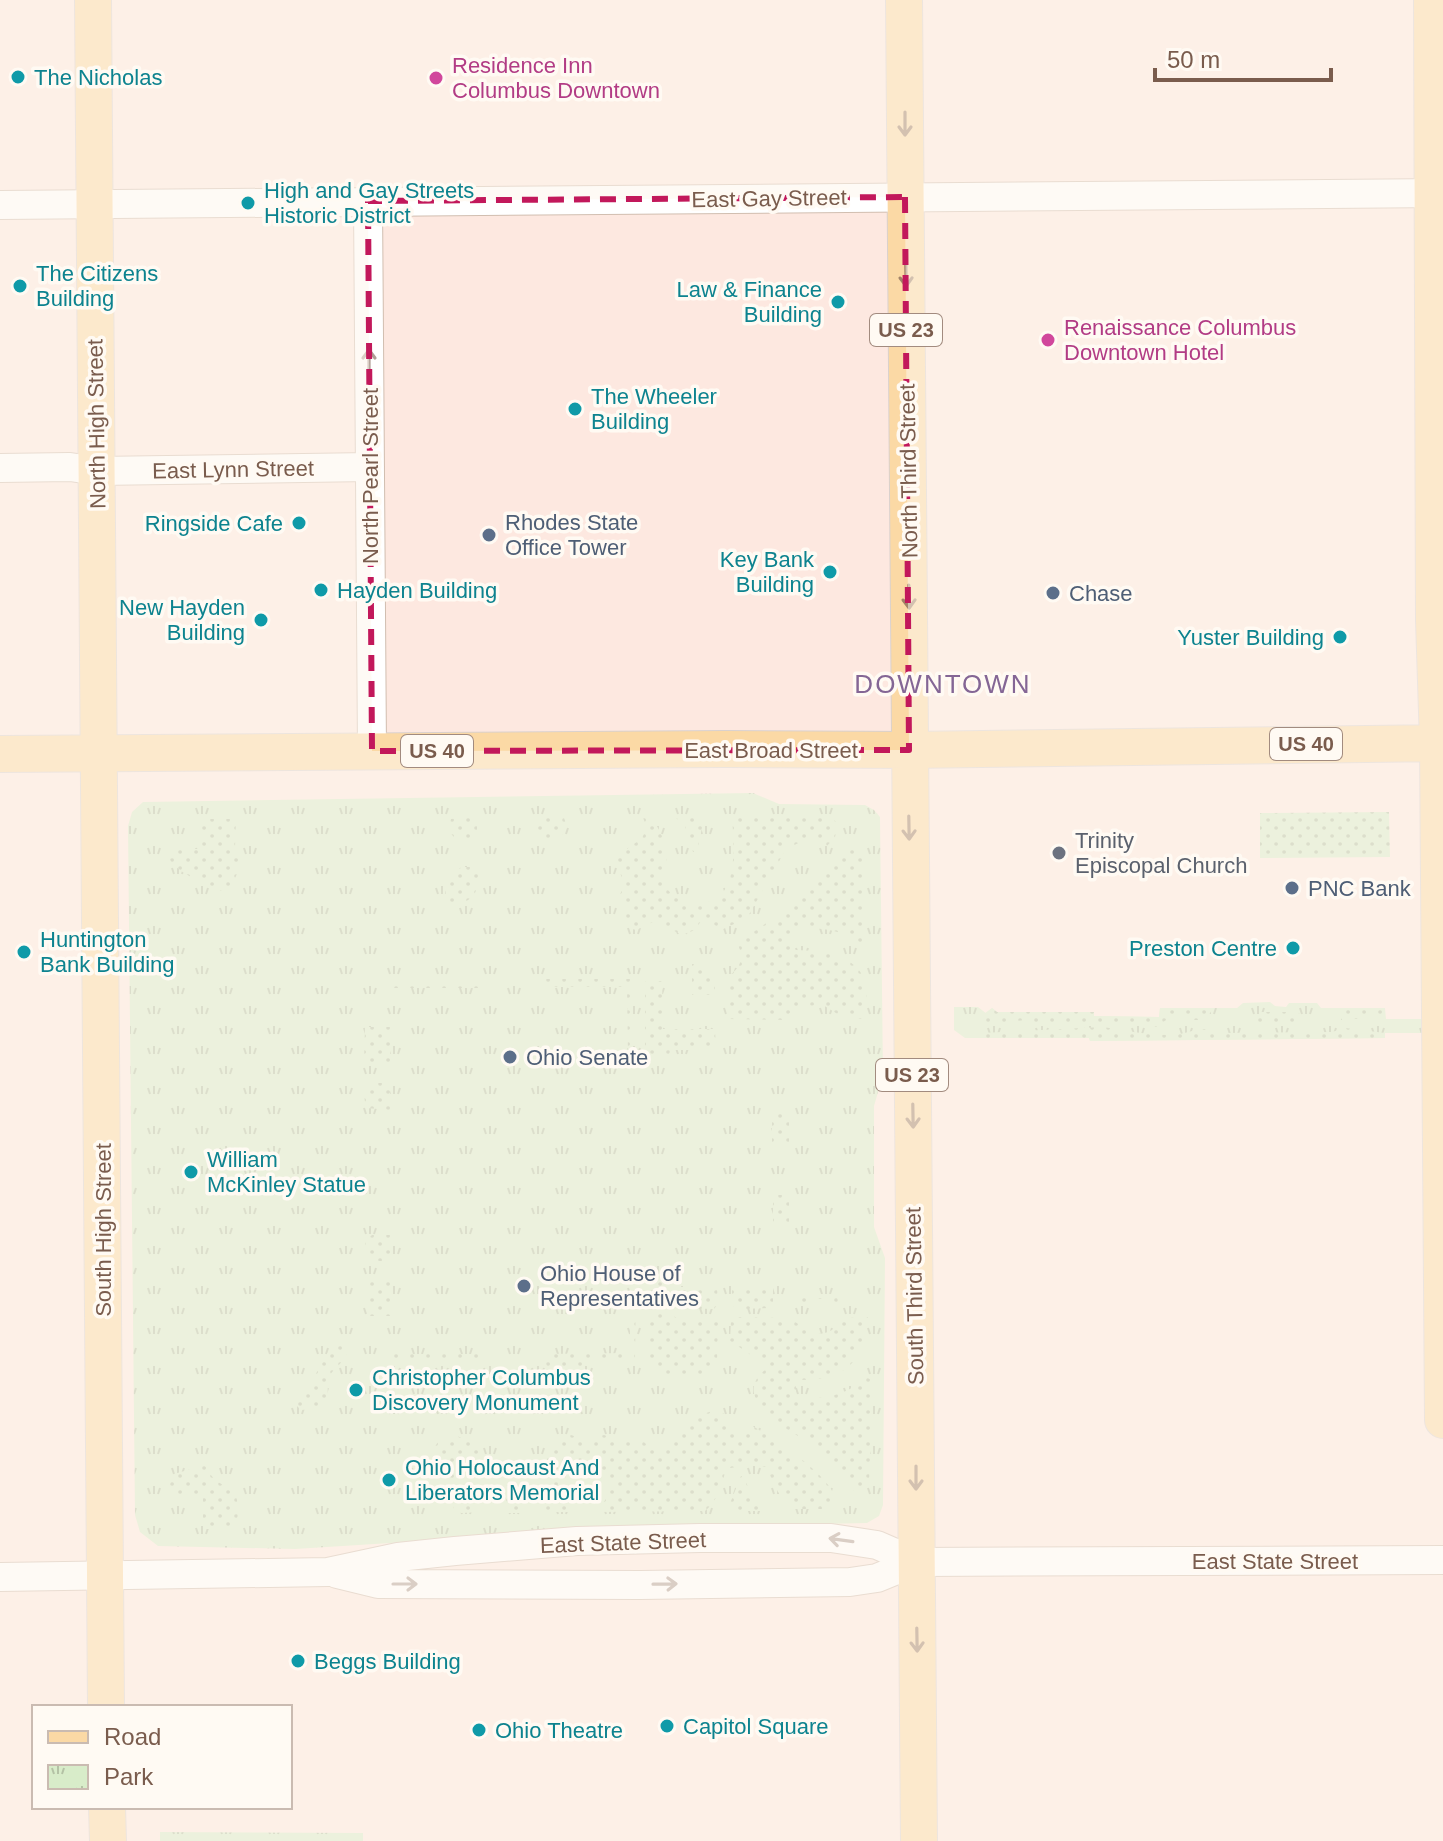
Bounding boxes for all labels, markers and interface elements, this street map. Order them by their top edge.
scale bar [1155,32,1331,82]
text: 50 m [1167,46,1220,73]
place label: Residence Inn Columbus Downtown [452,53,660,103]
place label: The Nicholas [34,65,162,90]
marker: The Nicholas [9,68,27,86]
marker: Residence Inn Columbus Downtown [427,69,445,87]
one-way arrow [897,110,913,137]
place label: High and Gay Streets Historic District [264,178,474,228]
street label: East Gay Street [691,185,847,212]
marker: High and Gay Streets Historic District [239,194,257,212]
place label: The Citizens Building [36,261,158,311]
one-way arrow [898,261,914,288]
marker: The Citizens Building [11,277,29,295]
place label: Law & Finance Building [676,277,822,327]
marker: Law & Finance Building [829,293,847,311]
road number: US 23 [870,314,942,346]
place label: Renaissance Columbus Downtown Hotel [1064,315,1296,365]
marker: Renaissance Columbus Downtown Hotel [1039,331,1057,349]
street label: North High Street [83,339,110,509]
one-way arrow [361,348,377,375]
place label: The Wheeler Building [591,384,717,434]
street label: North Third Street [894,384,923,558]
street label: North Pearl Street [358,388,383,564]
marker: The Wheeler Building [566,400,584,418]
street label: East Lynn Street [152,456,314,483]
place label: Rhodes State Office Tower [505,510,638,560]
place label: Ringside Cafe [145,511,283,536]
marker: Ringside Cafe [290,514,308,532]
marker: Rhodes State Office Tower [480,526,498,544]
place label: Key Bank Building [720,547,815,597]
marker: Key Bank Building [821,563,839,581]
place label: Hayden Building [337,578,497,603]
marker: Hayden Building [312,581,330,599]
place label: Chase [1069,581,1133,606]
one-way arrow [901,583,917,610]
marker: Chase [1044,584,1062,602]
place label: New Hayden Building [119,595,245,645]
marker: New Hayden Building [252,611,270,629]
place label: Yuster Building [1177,625,1324,650]
marker: Yuster Building [1331,628,1349,646]
district label: DOWNTOWN [854,669,1032,699]
road number: US 40 [1270,728,1342,760]
road number: US 40 [401,735,473,767]
street label: East Broad Street [684,738,858,763]
one-way arrow [901,814,917,841]
place label: Trinity Episcopal Church [1075,828,1247,878]
marker: Trinity Episcopal Church [1050,844,1068,862]
place label: PNC Bank [1308,876,1412,901]
marker: PNC Bank [1283,879,1301,897]
place label: Huntington Bank Building [40,927,175,977]
place label: Preston Centre [1129,936,1277,961]
marker: Preston Centre [1284,939,1302,957]
marker: Huntington Bank Building [15,943,33,961]
place label: Ohio Senate [526,1045,648,1070]
marker: Ohio Senate [501,1048,519,1066]
road number: US 23 [876,1059,948,1091]
one-way arrow [905,1102,920,1129]
street label: South High Street [91,1143,116,1317]
place label: William McKinley Statue [207,1147,366,1197]
marker: William McKinley Statue [182,1163,200,1181]
street label: South Third Street [900,1207,929,1385]
place label: Ohio House of Representatives [540,1261,699,1311]
marker: Ohio House of Representatives [515,1277,533,1295]
place label: Christopher Columbus Discovery Monument [372,1365,591,1415]
marker: Christopher Columbus Discovery Monument [347,1381,365,1399]
place label: Ohio Holocaust And Liberators Memorial [405,1455,599,1505]
one-way arrow [908,1464,924,1491]
marker: Ohio Holocaust And Liberators Memorial [380,1471,398,1489]
street label: East State Street [539,1527,707,1558]
one-way arrow [829,1532,855,1547]
street label: East State Street [1192,1549,1358,1574]
one-way arrow [391,1576,418,1592]
one-way arrow [651,1577,678,1592]
one-way arrow [909,1626,925,1653]
place label: Beggs Building [314,1649,461,1674]
marker: Beggs Building [289,1652,307,1670]
legend [32,1705,292,1809]
place label: Capitol Square [683,1714,829,1739]
marker: Capitol Square [658,1717,676,1735]
place label: Ohio Theatre [495,1718,623,1743]
marker: Ohio Theatre [470,1721,488,1739]
text: Road [104,1723,161,1750]
text: Park [104,1763,154,1790]

